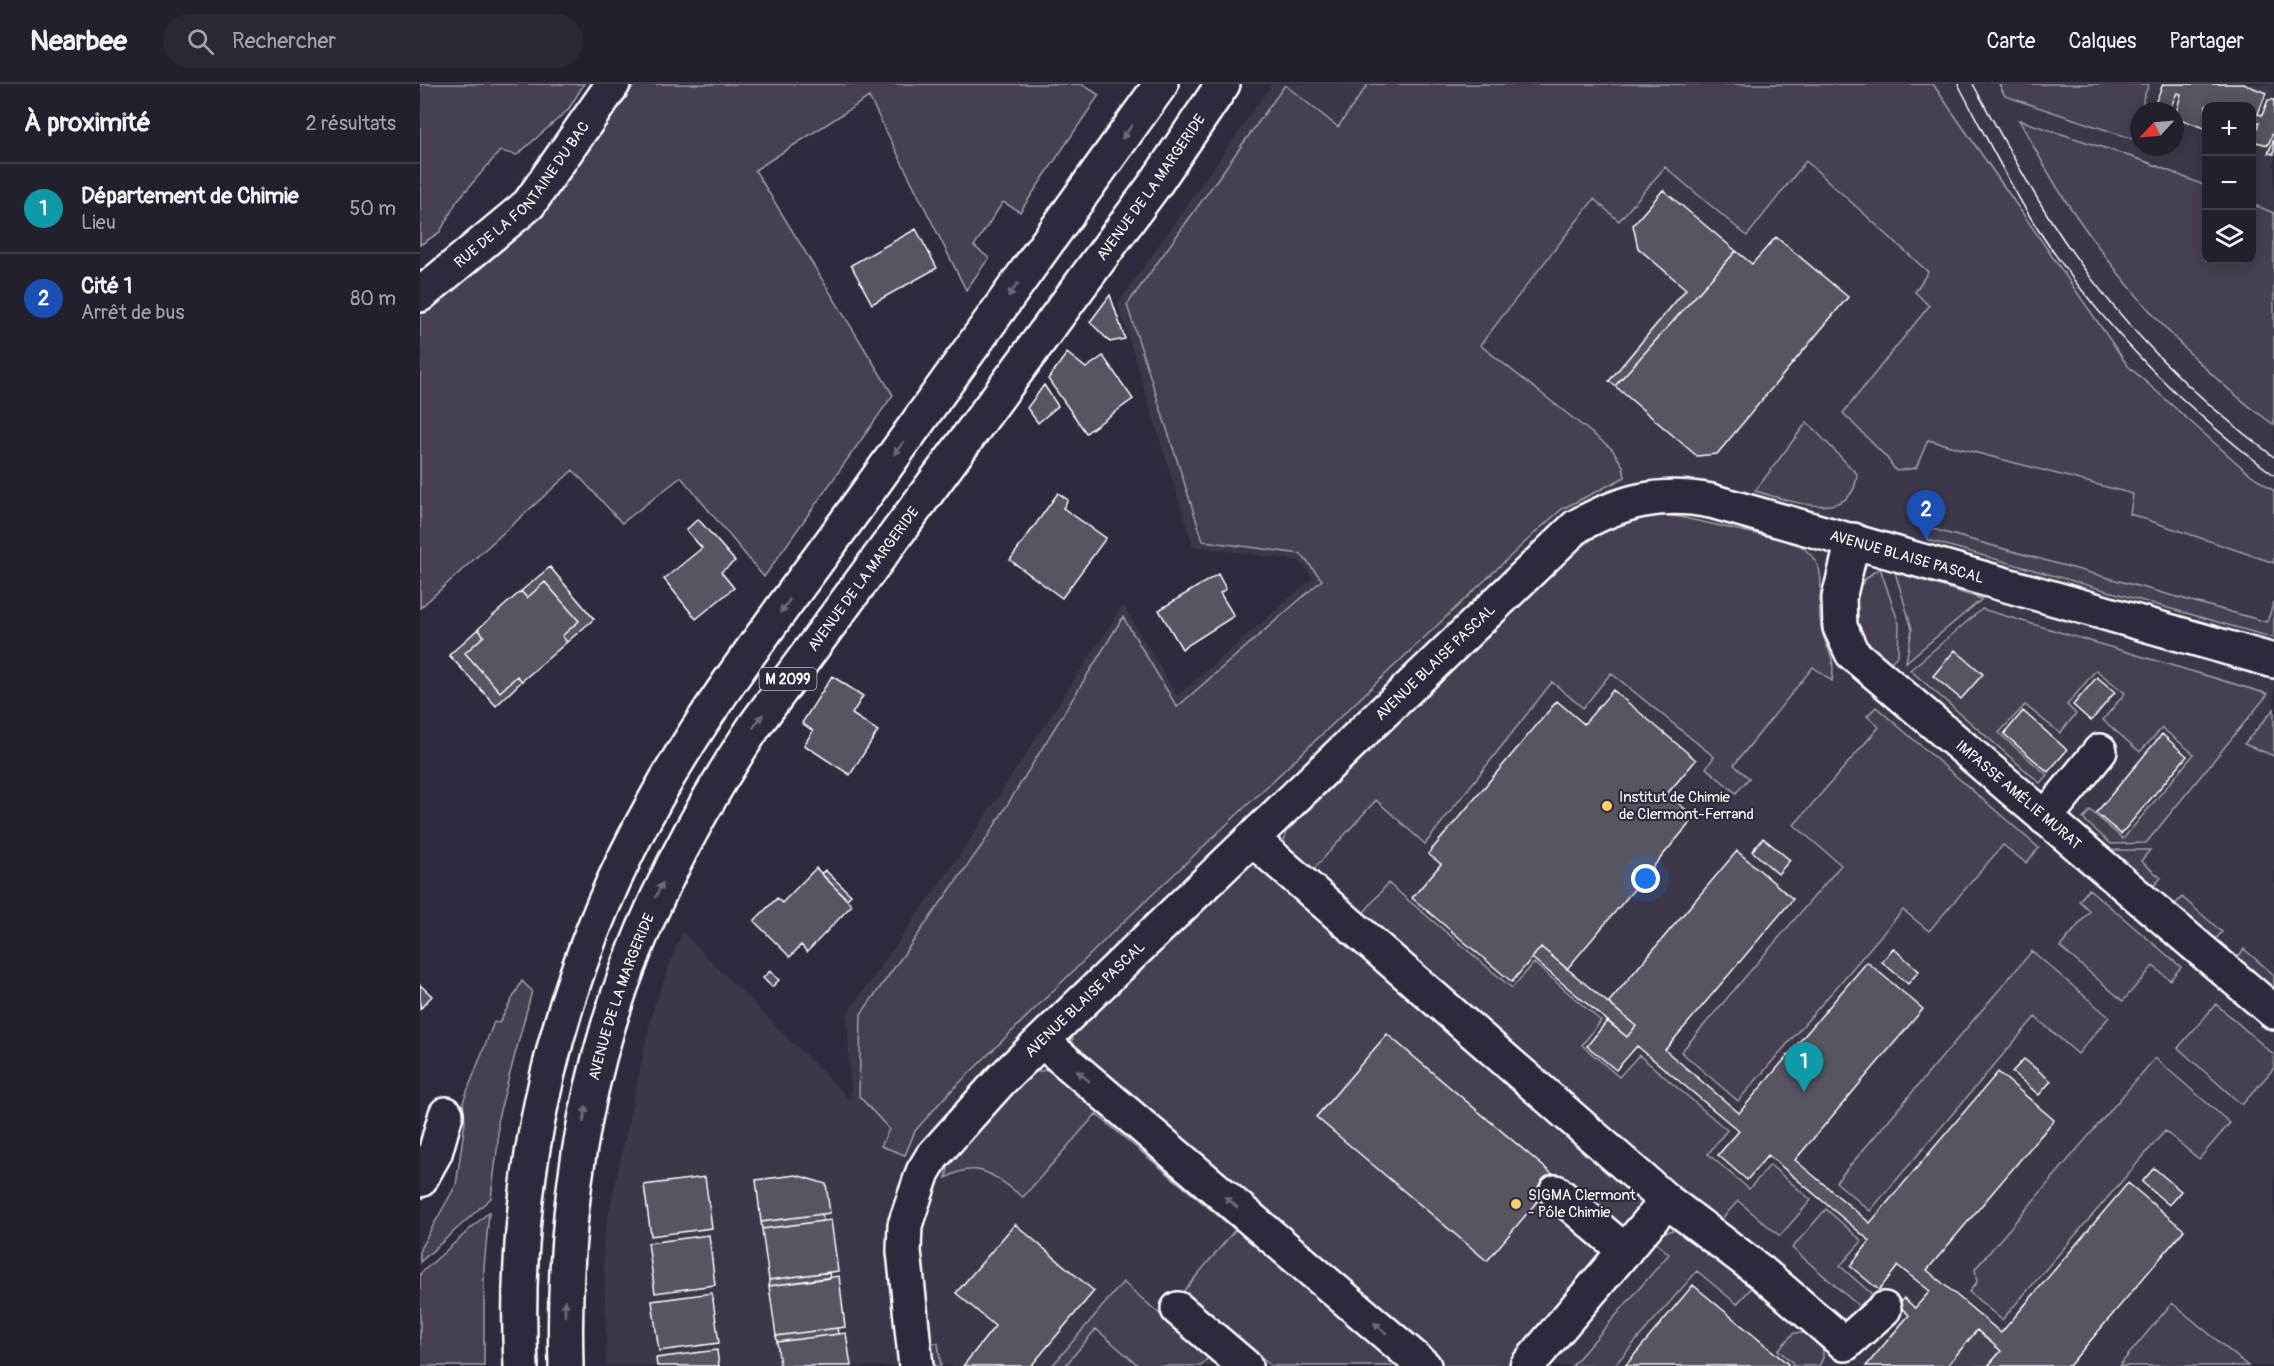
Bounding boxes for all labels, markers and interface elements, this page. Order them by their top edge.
search box [163,14,583,68]
text: Nearbee [30,24,127,59]
icon: search [184,25,217,58]
text: Rechercher [232,27,336,55]
text: Carte [1986,28,2035,55]
text: Calques [2068,28,2136,55]
text: Partager [2169,28,2244,55]
north arrow [2130,102,2184,156]
map controls [2202,102,2256,264]
button: + [2202,102,2256,156]
text: À proximité [24,107,151,139]
street label: AVENUE DE LA MARGERIDE [1092,110,1209,264]
text: 2 résultats [306,111,396,136]
street label: RUE DE LA FONTAINE DU BAC [450,118,593,272]
one-way arrow [1121,123,1133,139]
button: − [2202,156,2256,210]
text: Département de Chimie [81,182,299,210]
text: 1 [40,196,47,221]
text: 50 m [349,196,396,221]
text: Lieu [81,210,116,235]
button: layers [2202,210,2256,264]
text: Cité 1 [81,272,132,300]
one-way arrow [1007,281,1019,297]
text: 2 [38,286,49,311]
text: 80 m [350,286,396,311]
text: Arrêt de bus [81,300,184,325]
one-way arrow [893,440,905,456]
pin: 2 [1906,490,1946,540]
street label: AVENUE DE LA MARGERIDE [804,503,923,655]
street label: AVENUE BLAISE PASCAL [1828,526,1986,588]
one-way arrow [779,598,791,614]
street label: AVENUE BLAISE PASCAL [1371,600,1499,724]
road number: M 2099 [760,668,817,690]
one-way arrow [752,714,764,730]
street label: IMPASSE AMÉLIE MURAT [1952,736,2085,853]
place label: Institut de Chimie de Clermont-Ferrand [1619,788,1754,824]
marker: Institut de Chimie de Clermont-Ferrand [1600,799,1614,813]
your location [1631,864,1660,893]
one-way arrow [655,881,664,898]
street label: AVENUE DE LA MARGERIDE [584,910,659,1082]
street label: AVENUE BLAISE PASCAL [1021,937,1149,1061]
pin: 1 [1784,1042,1824,1092]
one-way arrow [1075,1069,1091,1082]
one-way arrow [581,1104,590,1123]
place label: SIGMA Clermont - Pôle Chimie [1528,1186,1637,1222]
one-way arrow [1224,1196,1239,1209]
marker: SIGMA Clermont - Pôle Chimie [1509,1197,1523,1211]
one-way arrow [560,1298,570,1317]
one-way arrow [1373,1322,1388,1335]

